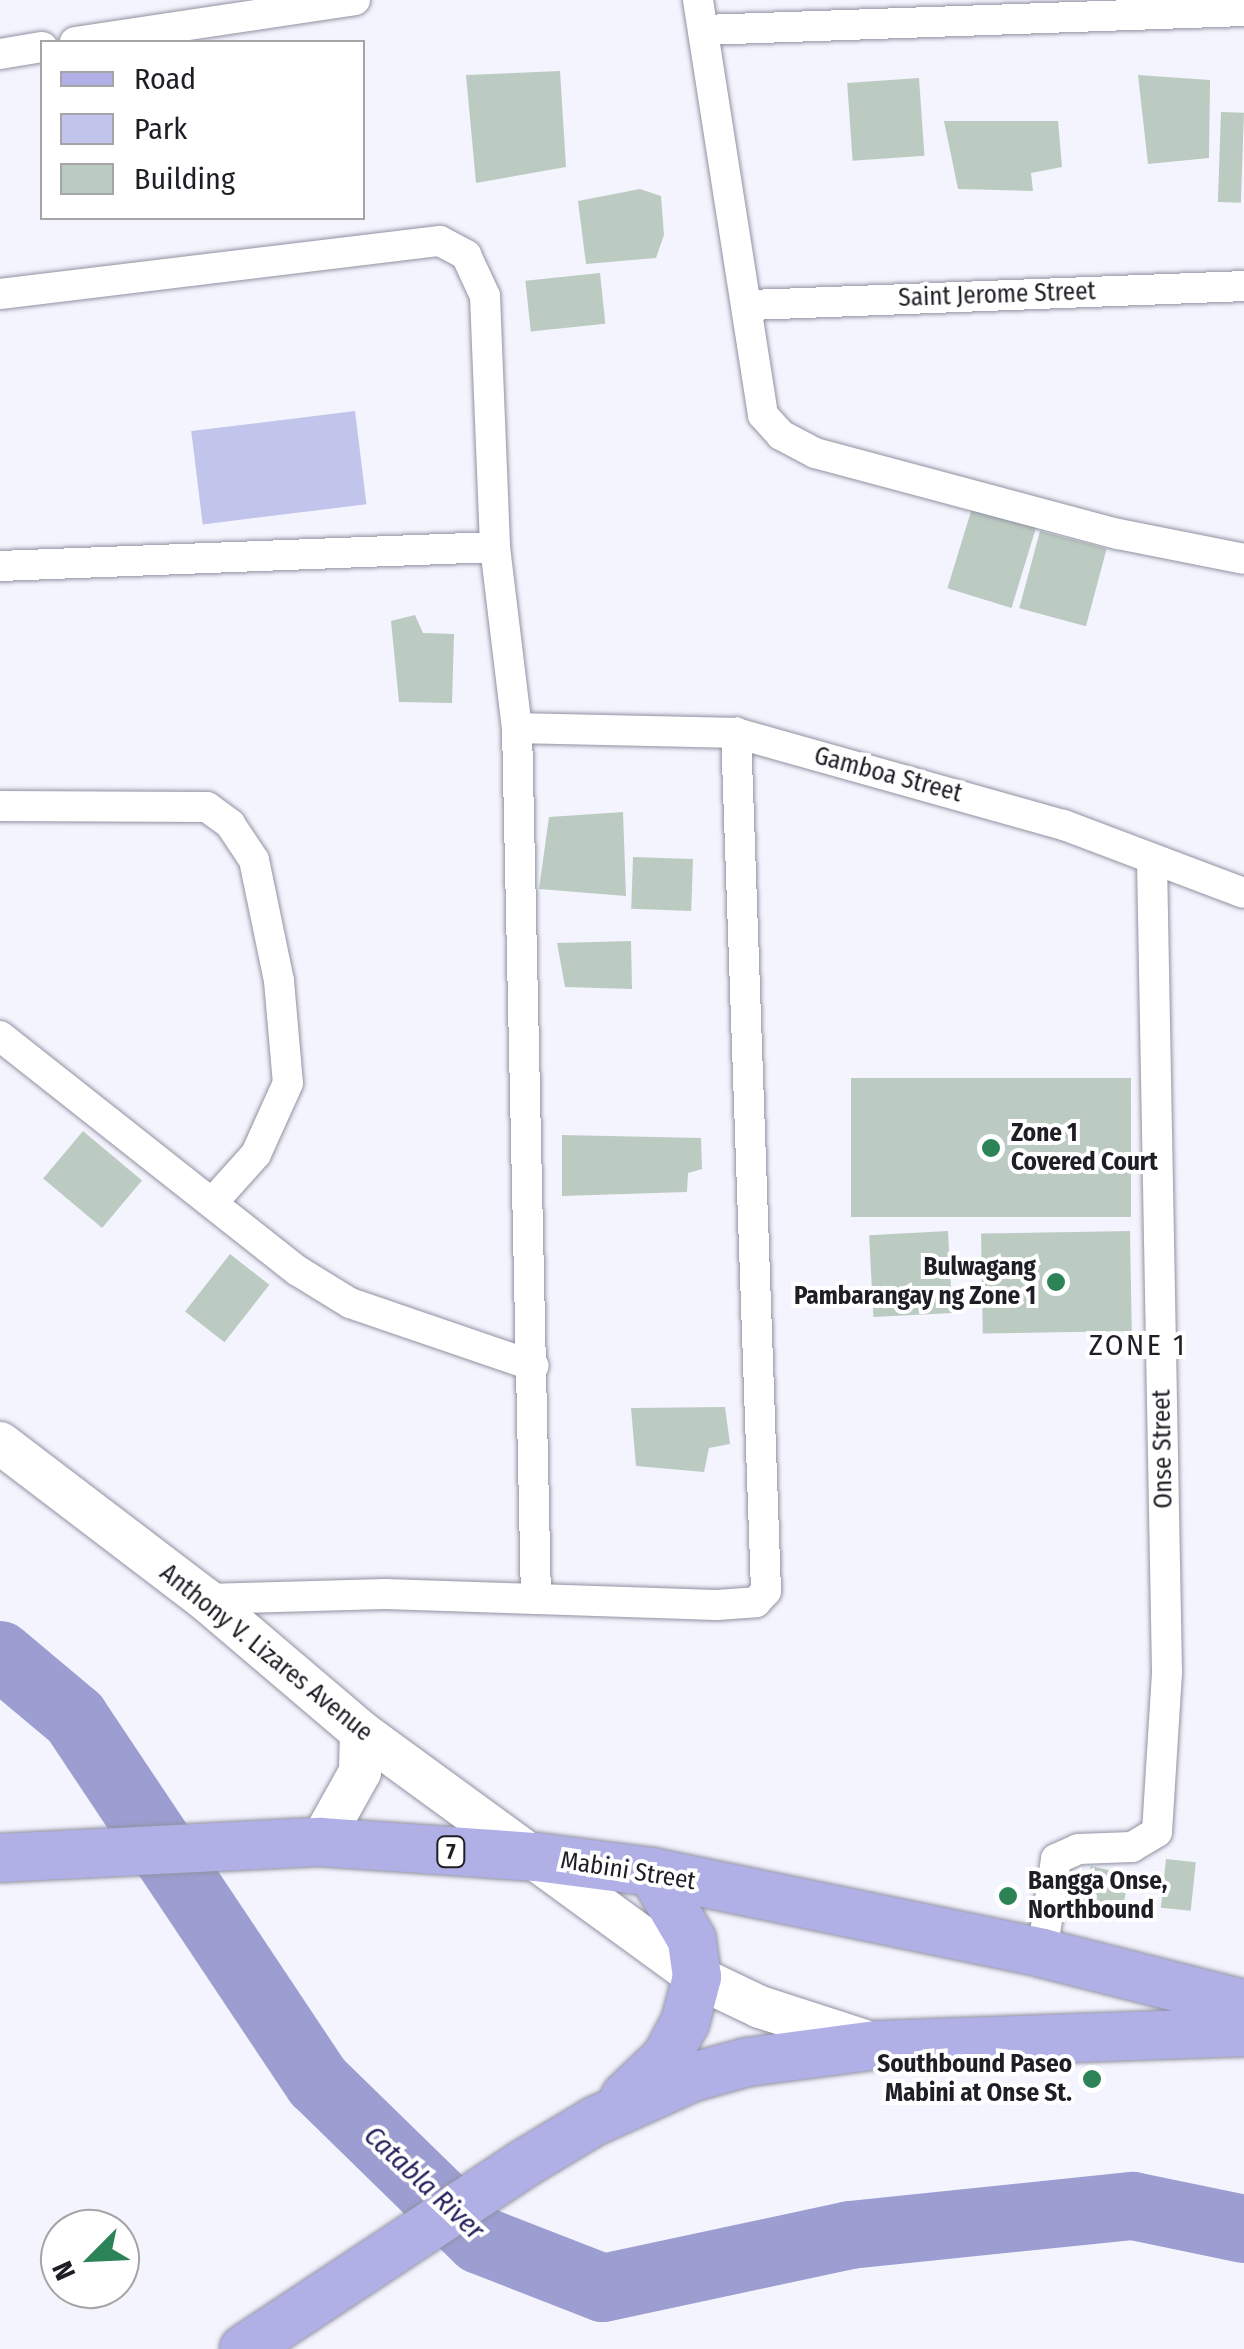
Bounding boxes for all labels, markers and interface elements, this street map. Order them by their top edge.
legend [40,40,365,220]
text: Road [134,61,196,97]
text: Park [134,111,187,147]
text: Building [134,161,235,197]
street label: Saint Jerome Street [898,277,1096,313]
street label: Gamboa Street [811,741,965,809]
place label: Zone 1 Covered Court [1011,1119,1158,1178]
marker: Zone 1 Covered Court [980,1137,1002,1159]
place label: Bulwagang Pambarangay ng Zone 1 [794,1253,1036,1312]
marker: Bulwagang Pambarangay ng Zone 1 [1045,1271,1067,1293]
district label: ZONE 1 [1089,1327,1187,1363]
street label: Onse Street [1147,1389,1179,1509]
street label: Anthony V. Lizares Avenue [154,1558,378,1748]
road number: 7 [436,1835,466,1869]
street label: Mabini Street [558,1846,698,1896]
place label: Bangga Onse, Northbound [1028,1867,1167,1926]
marker: Bangga Onse, Northbound [997,1885,1019,1907]
place label: Southbound Paseo Mabini at Onse St. [877,2050,1072,2109]
marker: Southbound Paseo Mabini at Onse St. [1081,2068,1103,2090]
water label: Catabla River [357,2119,491,2247]
north arrow [40,2209,140,2309]
text: N [45,2256,82,2285]

